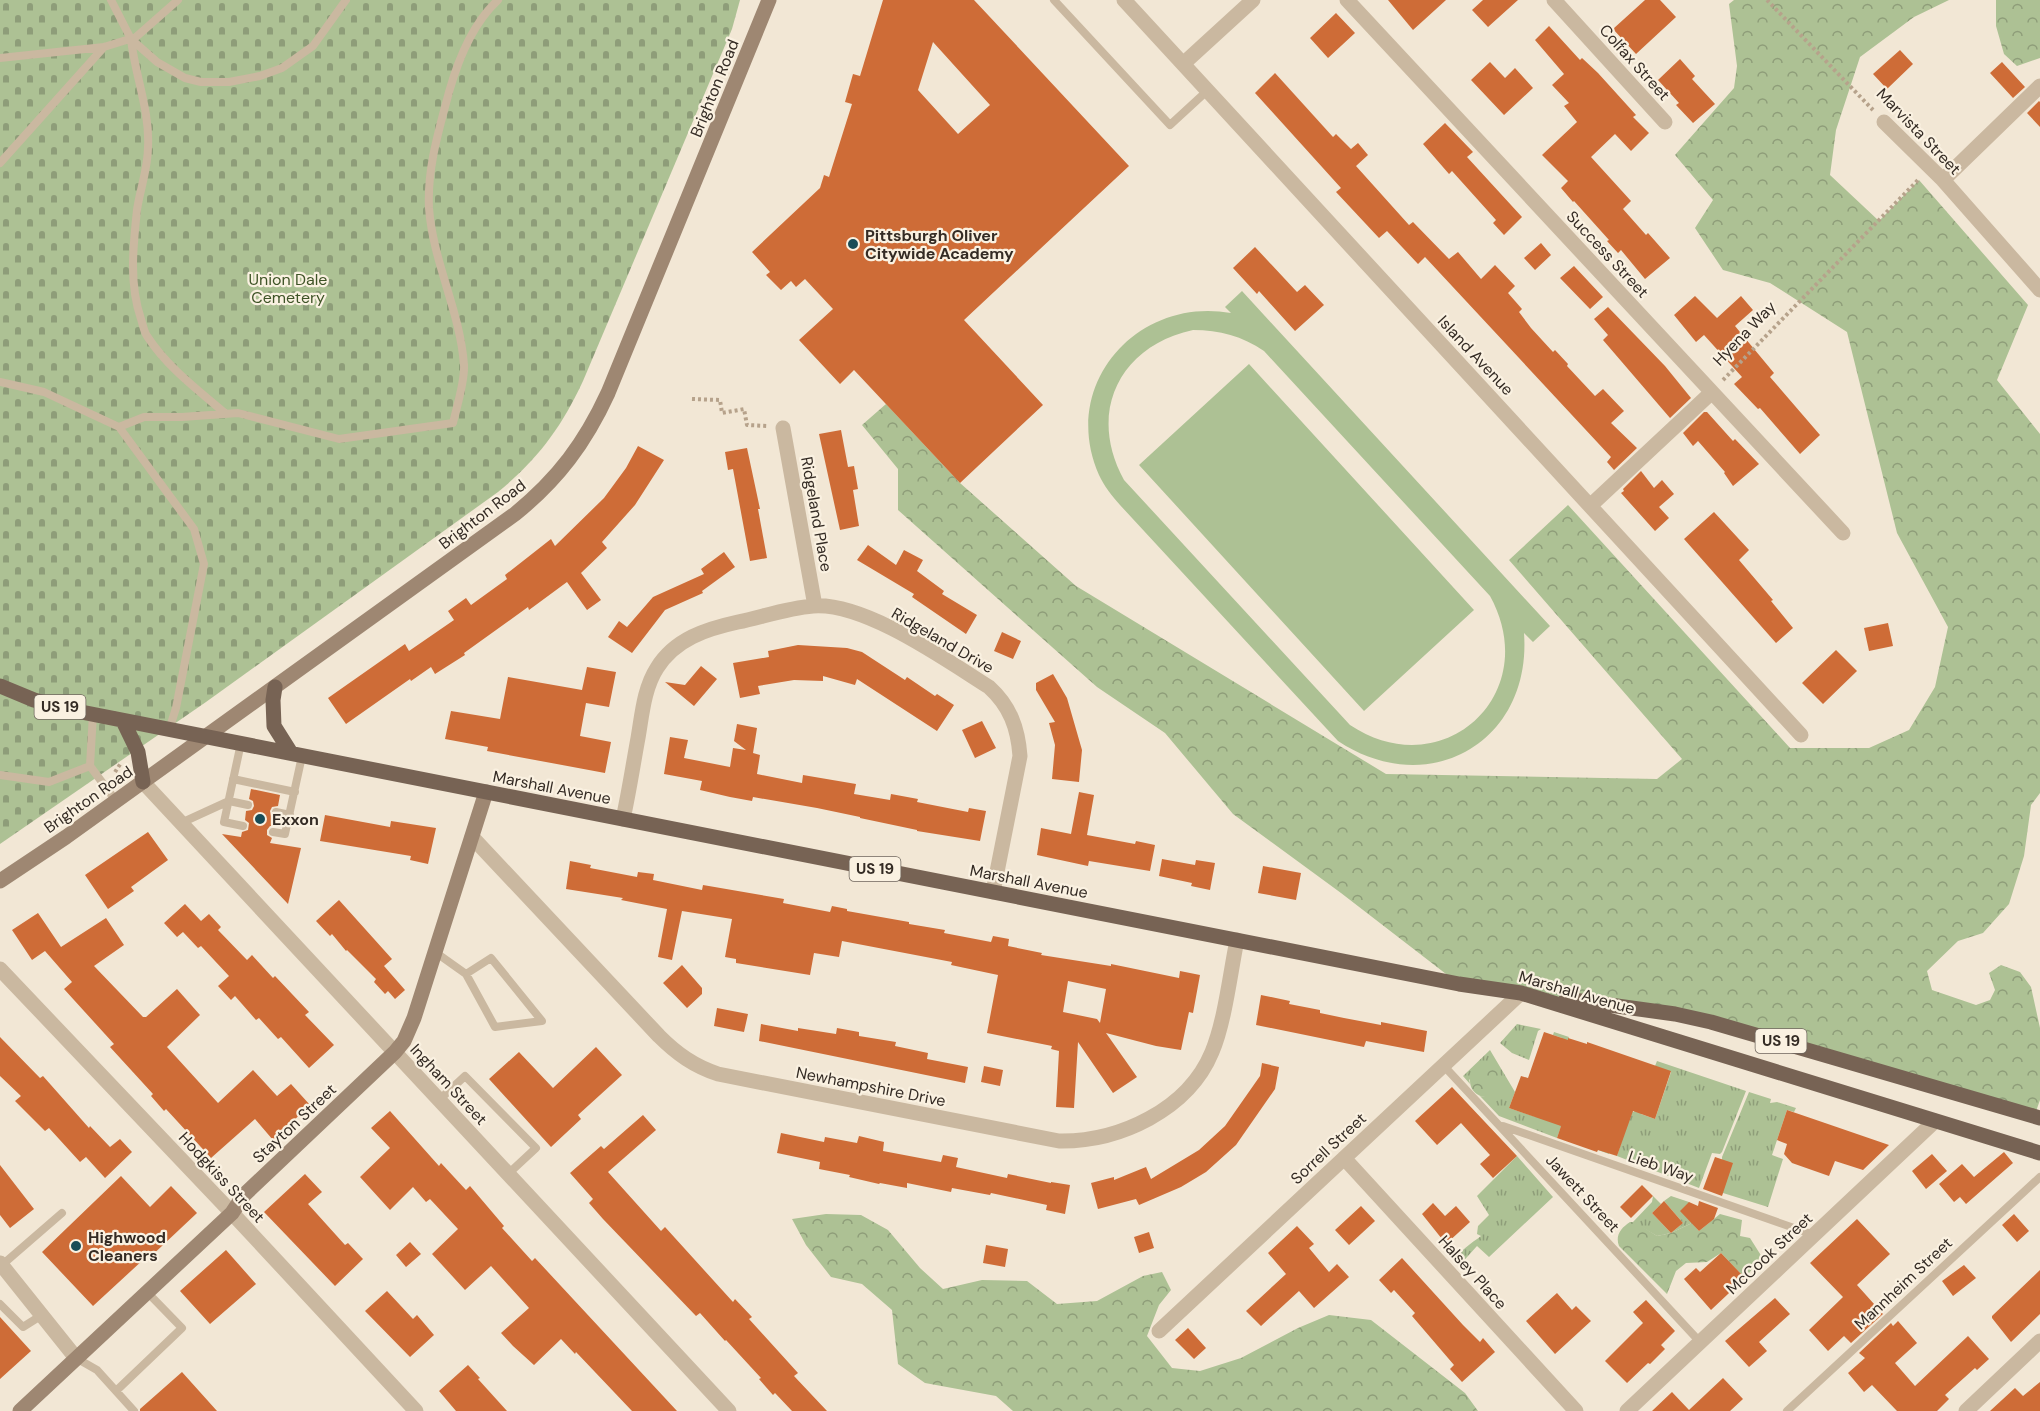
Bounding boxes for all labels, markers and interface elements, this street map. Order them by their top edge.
street label: Colfax Street [1595,20,1675,105]
street label: Brighton Road [685,36,744,140]
street label: Marvista Street [1872,84,1965,179]
street label: Success Street [1562,206,1653,302]
place label: Pittsburgh Oliver Citywide Academy [865,225,1014,264]
marker: Pittsburgh Oliver Citywide Academy [846,237,860,251]
park label: Union Dale Cemetery [249,269,327,308]
street label: Hyena Way [1708,296,1781,370]
street label: Island Avenue [1433,311,1518,400]
street label: Ridgeland Place [796,455,837,573]
street label: Brighton Road [435,475,530,554]
street label: Ridgeland Drive [888,603,998,678]
road number: US 19 [34,695,86,719]
street label: Brighton Road [40,761,137,838]
street label: Marshall Avenue [491,766,613,809]
place label: Exxon [272,809,319,830]
marker: Exxon [253,812,267,826]
road number: US 19 [850,857,900,881]
street label: Marshall Avenue [968,860,1090,903]
street label: Marshall Avenue [1516,966,1637,1019]
road number: US 19 [1756,1029,1806,1053]
street label: Ingham Street [406,1039,492,1129]
street label: Newhampshire Drive [794,1062,948,1111]
street label: Stayton Street [248,1079,341,1168]
street label: Sorrell Street [1286,1108,1371,1189]
street label: Hodgkiss Street [174,1127,269,1227]
street label: Lieb Way [1625,1146,1696,1187]
street label: Jawett Street [1541,1150,1624,1237]
street label: McCook Street [1722,1208,1817,1299]
place label: Highwood Cleaners [88,1227,166,1266]
street label: Halsey Place [1434,1231,1512,1314]
street label: Mannheim Street [1850,1233,1957,1334]
marker: Highwood Cleaners [69,1239,83,1253]

